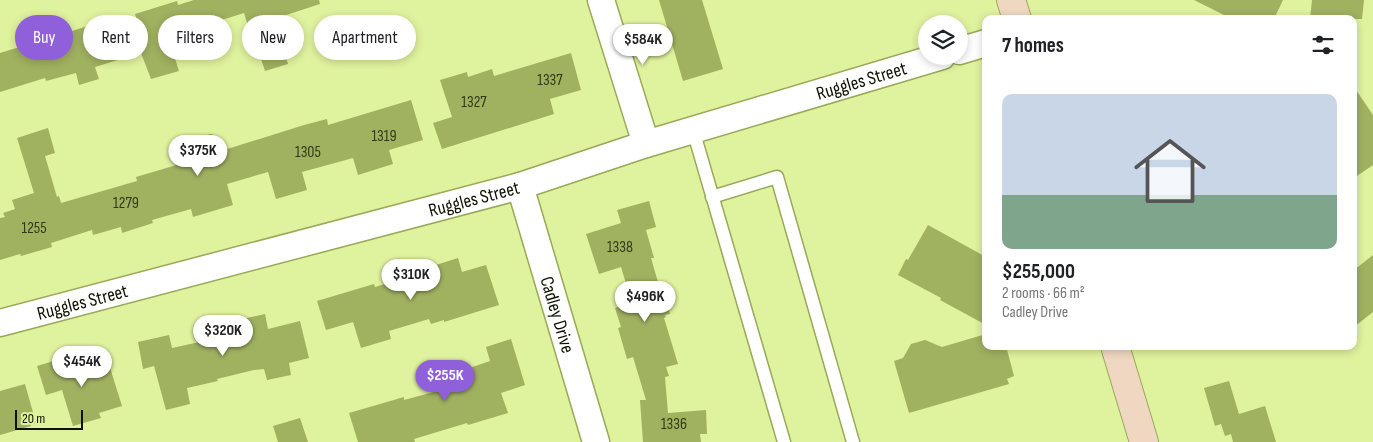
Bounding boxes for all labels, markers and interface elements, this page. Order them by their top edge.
chip: Buy [15,15,73,60]
chip: Rent [83,15,148,60]
chip: Filters [158,15,232,60]
chip: New [242,15,304,60]
chip: Apartment [314,15,416,60]
map controls [918,15,968,65]
button: layers [918,15,968,65]
pin: $584K [608,23,678,66]
text: $584K [624,30,662,49]
icon: filters [1309,31,1337,59]
text: 7 homes [1002,33,1064,58]
street label: Ruggles Street [814,57,910,106]
house number: 1337 [537,71,563,90]
house number: 1327 [461,93,487,112]
icon: home [1125,126,1215,216]
house number: 1319 [372,127,397,146]
pin: $375K [163,134,233,177]
text: $375K [179,141,217,160]
house number: 1305 [295,143,321,162]
street label: Ruggles Street [426,177,522,223]
house number: 1279 [113,194,139,213]
house number: 1255 [21,219,47,238]
house number: 1338 [607,238,633,257]
pin: $310K [376,258,446,301]
text: $255,000 [1002,259,1075,284]
text: $310K [392,265,430,284]
street label: Cadley Drive [534,274,579,356]
street label: Ruggles Street [35,280,131,326]
pin: $496K [610,280,680,323]
text: 2 rooms · 66 m² [1002,284,1085,303]
text: $496K [626,287,664,306]
text: Cadley Drive [1002,303,1068,322]
pin: $320K [188,314,258,357]
text: $320K [204,321,242,340]
pin: $454K [47,346,117,388]
text: $454K [63,352,101,371]
pin: $255K [410,360,480,402]
text: $255K [426,366,464,385]
scale bar [15,407,82,430]
text: 20 m [22,410,45,427]
house number: 1336 [661,415,687,434]

